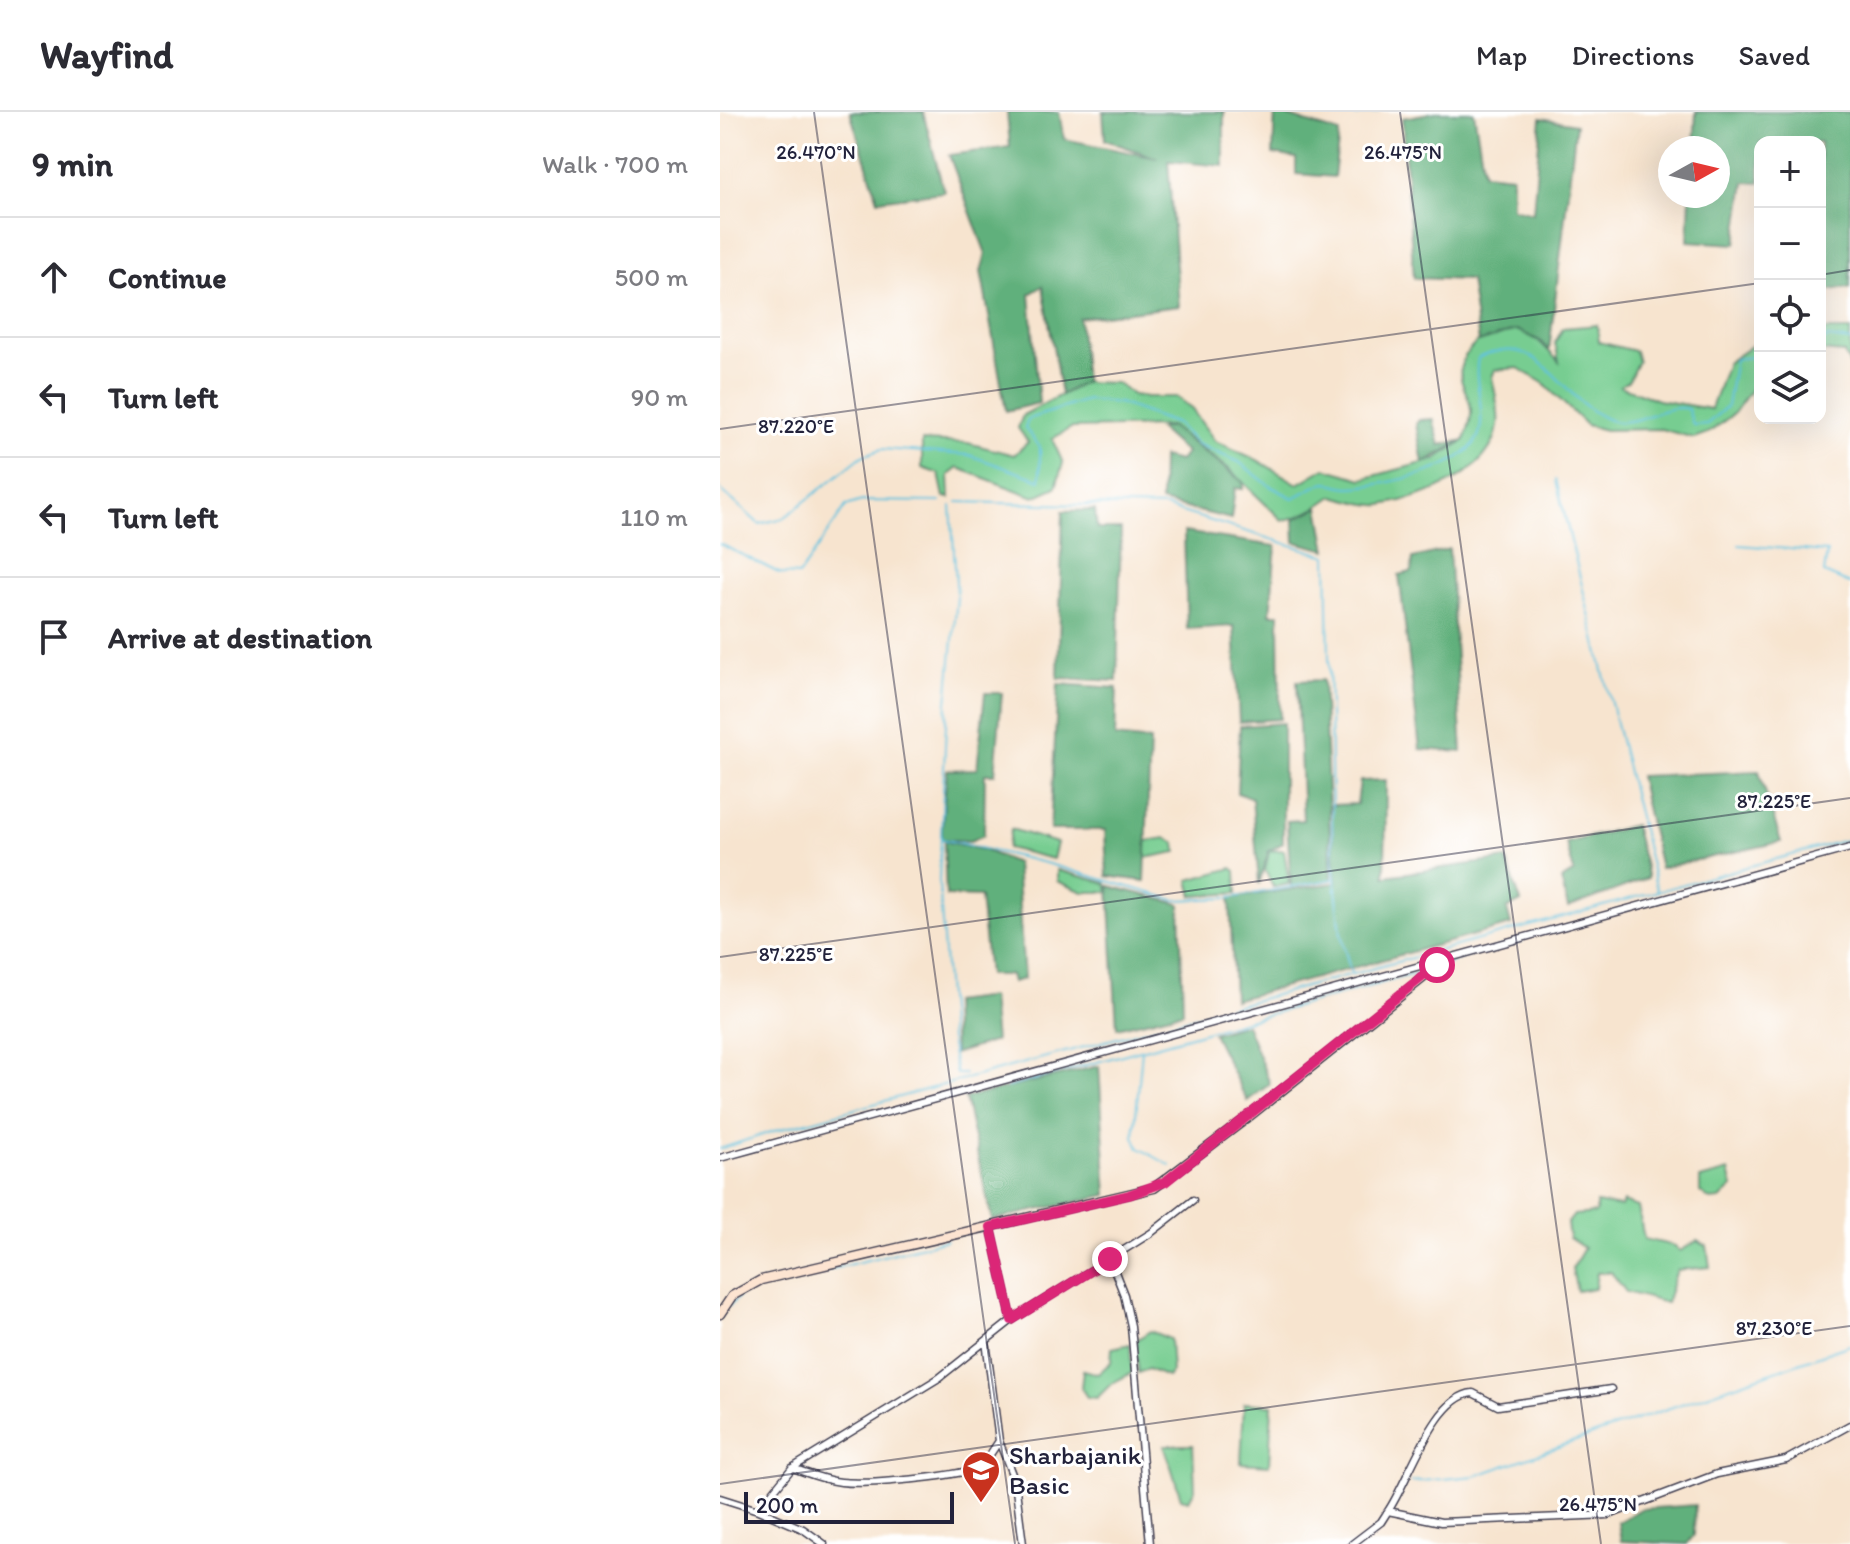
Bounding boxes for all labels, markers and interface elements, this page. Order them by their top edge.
text: Wayfind [40,32,173,78]
text: Map [1476,38,1527,72]
text: Directions [1571,38,1695,72]
text: Saved [1739,38,1810,72]
north arrow [1658,136,1730,208]
map controls [1754,136,1826,424]
button: + [1754,136,1826,208]
text: 26.470°N [776,140,856,164]
text: 26.475°N [1364,140,1442,164]
text: 9 min [32,144,113,185]
text: Walk · 700 m [542,148,688,180]
button: − [1754,208,1826,280]
icon: ahead [32,255,76,299]
text: Continue [108,259,227,296]
text: 500 m [615,261,688,293]
button: locate [1754,280,1826,352]
button: layers [1754,352,1826,424]
icon: left [32,375,76,419]
text: Turn left [108,379,219,416]
text: 90 m [631,381,688,413]
text: 87.220°E [758,414,834,438]
icon: left [32,495,76,539]
text: Turn left [108,499,219,536]
text: 110 m [620,501,688,533]
icon: arrive [32,615,76,659]
text: Arrive at destination [108,619,372,656]
text: 87.225°E [1737,789,1811,813]
text: 87.225°E [759,942,833,966]
route start [1419,947,1455,983]
route end [1092,1241,1128,1277]
text: 87.230°E [1736,1316,1812,1340]
place label: Sharbajanik Basic [1009,1439,1142,1501]
school or university icon: Sharbajanik Basic [960,1449,1002,1504]
scale bar [744,1488,954,1524]
text: 200 m [756,1492,818,1519]
text: 26.475°N [1559,1492,1637,1516]

